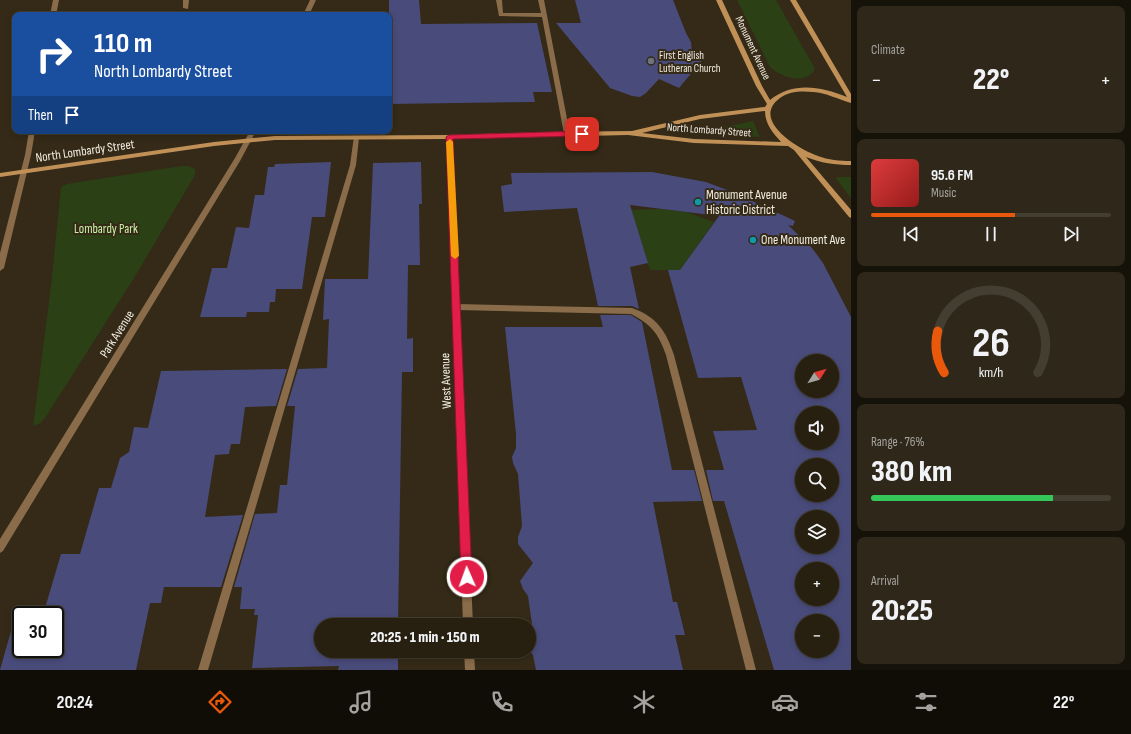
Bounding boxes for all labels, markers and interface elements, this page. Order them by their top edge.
street label: Monument Avenue [733,14,773,82]
text: 110 m [94,27,152,60]
icon: right [28,28,80,80]
text: Climate [871,42,905,58]
place label: First English Lutheran Church [659,49,721,75]
marker: First English Lutheran Church [646,56,656,66]
text: North Lombardy Street [94,61,232,82]
text: 22° [973,62,1009,98]
text: − [871,67,882,94]
text: + [1100,67,1111,94]
icon: arrive [61,104,83,126]
text: Then [28,106,53,125]
pin [565,117,599,151]
street label: North Lombardy Street [666,121,752,139]
icon: arrive [571,123,593,145]
street label: North Lombardy Street [34,136,136,166]
text: 95.6 FM [931,166,973,185]
text: Music [931,185,956,201]
place label: Monument Avenue Historic District [706,187,787,218]
marker: Monument Avenue Historic District [693,197,703,207]
park label: Lombardy Park [74,221,138,237]
icon: previous [900,223,922,245]
icon: pause [980,223,1002,245]
icon: next [1060,223,1082,245]
place label: One Monument Ave [761,232,845,248]
marker: One Monument Ave [748,235,758,245]
street label: Park Avenue [96,307,138,361]
text: 26 [972,319,1010,368]
street label: West Avenue [437,353,455,409]
north arrow [795,354,839,398]
map controls [795,354,839,658]
text: km/h [979,364,1003,381]
button: sound [795,406,839,450]
text: Range · 76% [871,434,925,450]
text: 380 km [871,454,952,490]
button: search [795,458,839,502]
button: layers [795,510,839,554]
position arrow [446,556,488,598]
button: + [795,562,839,606]
text: Arrival [871,573,899,589]
text: 20:25 [871,593,933,629]
speed limit sign: 30 [12,606,64,658]
button: − [795,614,839,658]
text: 20:25 · 1 min · 150 m [370,628,480,647]
icon: directions [206,688,234,716]
icon: music [347,688,375,716]
icon: phone [488,688,516,716]
icon: climate [630,688,658,716]
icon: car [771,688,799,716]
icon: filters [912,688,940,716]
text: 20:24 [57,692,93,713]
text: 22° [1053,692,1074,713]

